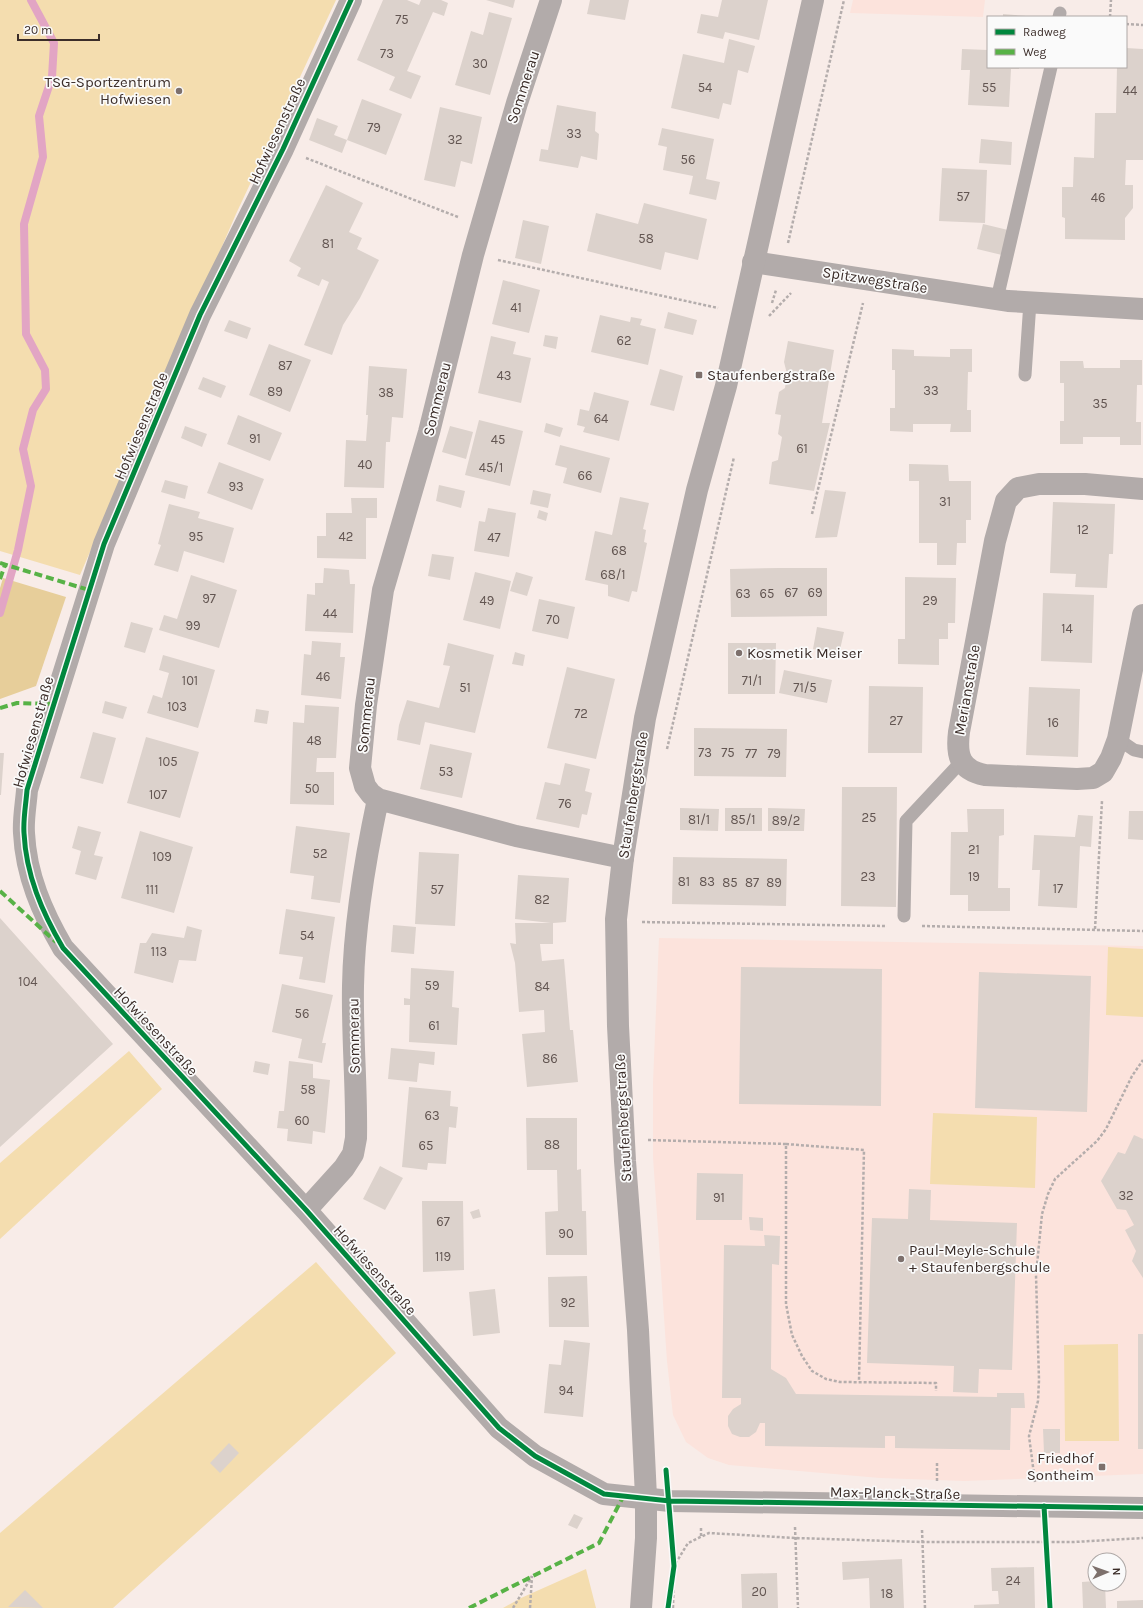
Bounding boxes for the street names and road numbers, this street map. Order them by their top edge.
street label: Sommerau [503,48,543,126]
street label: Hofwiesenstraße [245,75,309,187]
street label: Spitzwegstraße [821,263,929,297]
street label: Sommerau [419,360,455,438]
street label: Hofwiesenstraße [110,369,172,483]
street label: Merianstraße [950,643,984,737]
street label: Hofwiesenstraße [8,674,58,790]
street label: Sommerau [353,676,379,754]
street label: Staufenbergstraße [614,730,652,860]
street label: Hofwiesenstraße [110,983,202,1079]
street label: Sommerau [344,998,364,1074]
street label: Staufenbergstraße [611,1053,635,1183]
street label: Hofwiesenstraße [330,1221,420,1319]
street label: Max-Planck-Straße [830,1483,960,1503]

